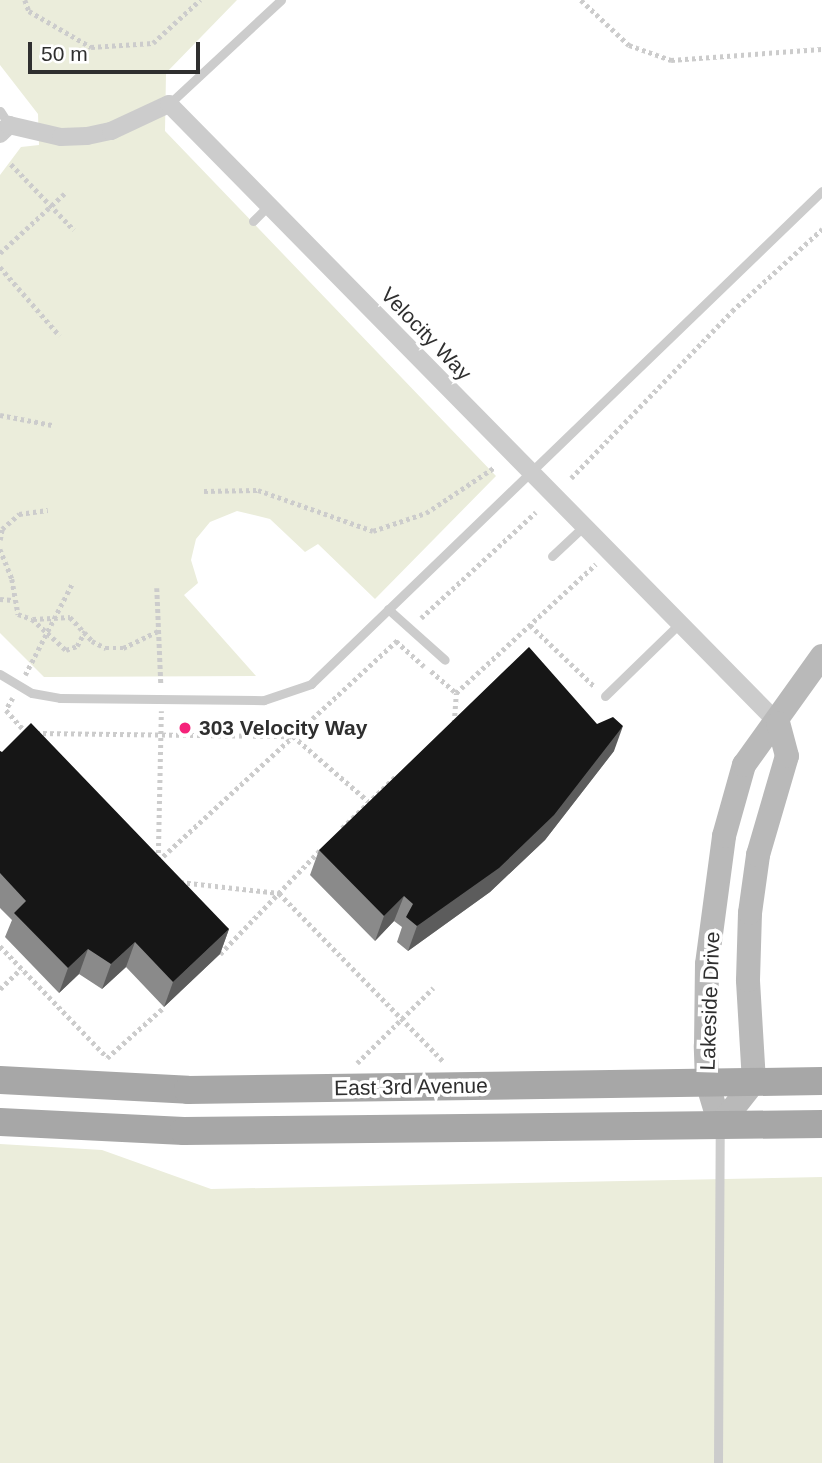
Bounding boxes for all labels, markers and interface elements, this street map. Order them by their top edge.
scale bar [32,28,203,72]
text: 50 m [41,42,88,65]
street label: Velocity Way [375,282,477,386]
place label: 303 Velocity Way [199,715,367,741]
marker: 303 Velocity Way [177,720,193,736]
street label: Lakeside Drive [695,931,725,1071]
street label: East 3rd Avenue [333,1073,489,1101]

